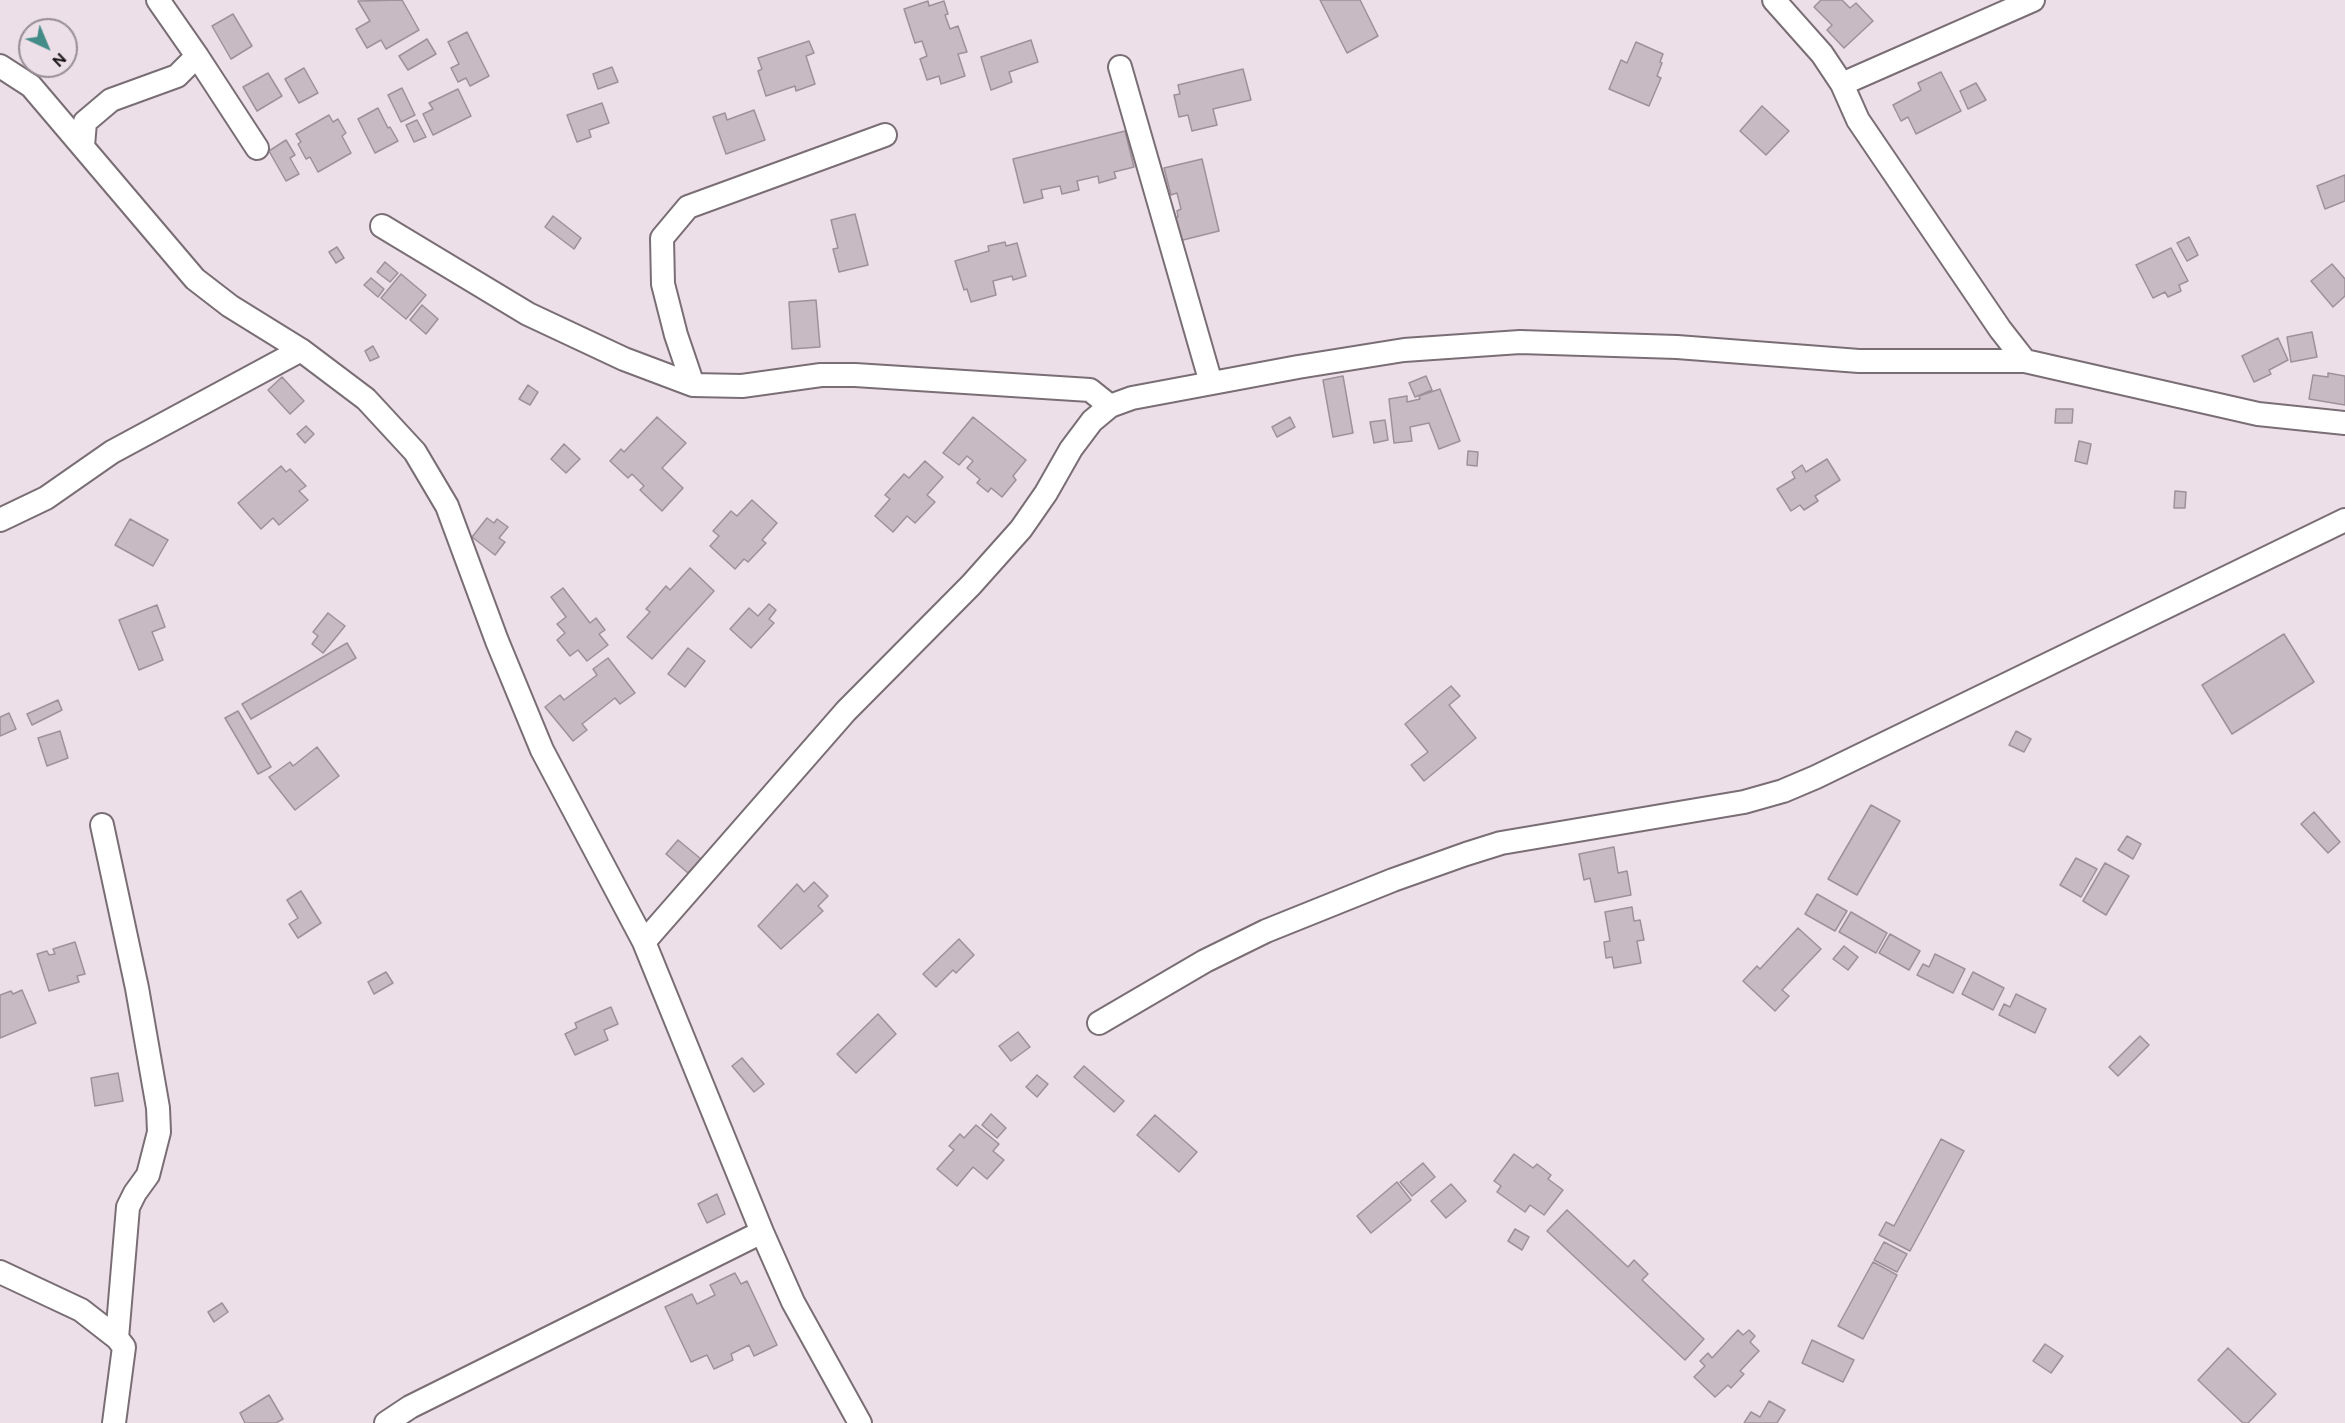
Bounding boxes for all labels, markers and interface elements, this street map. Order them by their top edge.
north arrow [18,18,78,78]
text: N [48,48,71,71]

